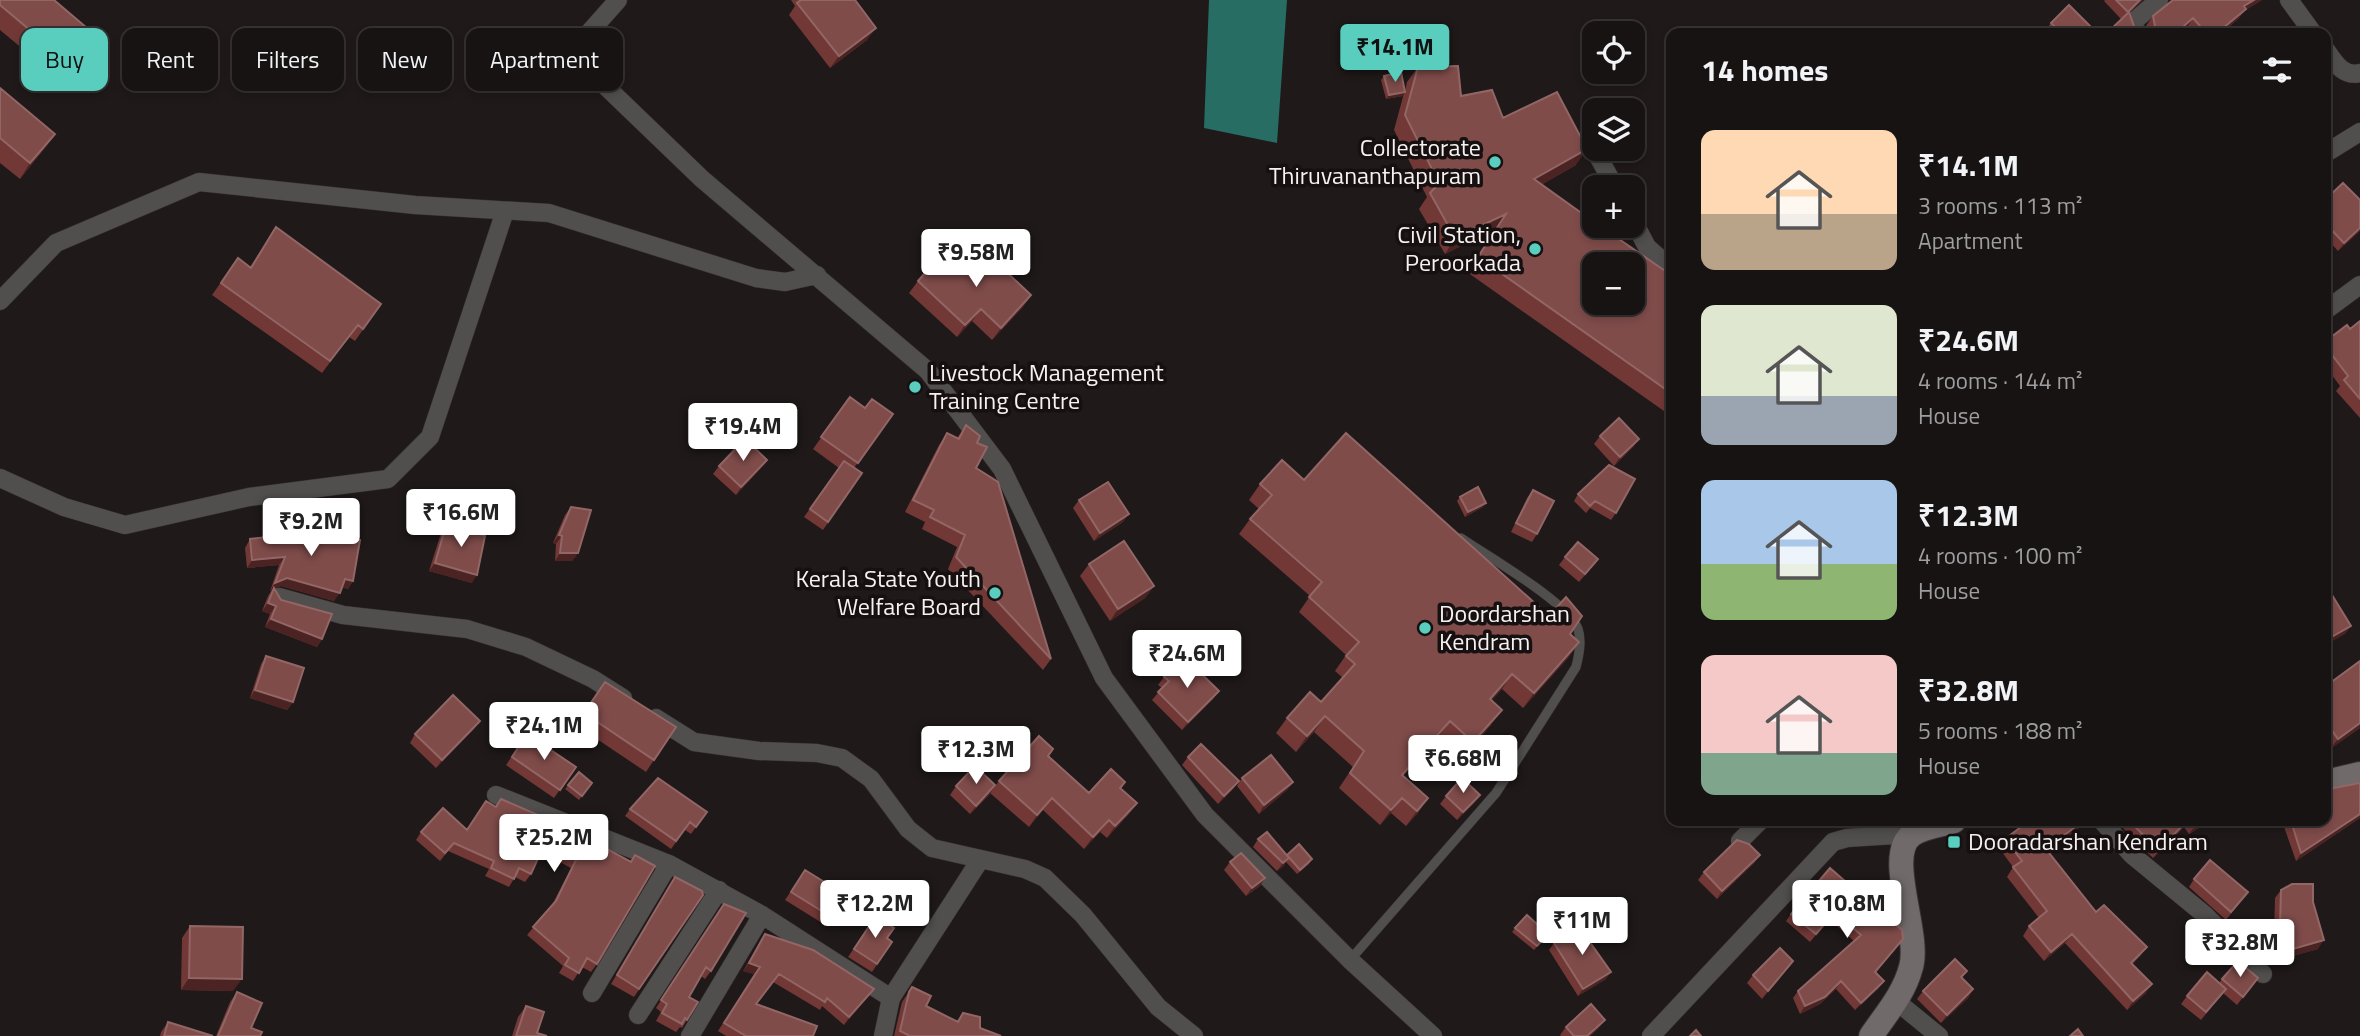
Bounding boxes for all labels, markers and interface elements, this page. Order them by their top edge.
map controls [1582,21,1645,315]
button: locate [1582,21,1645,84]
pin: ₹14.1M [1338,24,1452,84]
chip: Buy [21,28,108,91]
chip: Rent [122,28,218,91]
chip: Filters [232,28,344,91]
chip: New [358,28,452,91]
chip: Apartment [466,28,623,91]
text: ₹14.1M [1356,29,1434,64]
text: 14 homes [1701,47,1828,93]
icon: filters [2258,51,2296,89]
button: layers [1582,98,1645,161]
place label: Collectorate Thiruvananthapuram [1269,129,1481,193]
text: ₹14.1M [1918,142,2019,188]
marker: Collectorate Thiruvananthapuram [1487,154,1503,170]
icon: home [1757,158,1841,242]
button: + [1582,175,1645,238]
text: 3 rooms · 113 m² [1918,188,2082,223]
place label: Civil Station, Peroorkada [1397,216,1521,280]
text: Apartment [1918,223,2023,258]
pin: ₹9.58M [919,230,1033,289]
text: ₹9.58M [937,234,1015,269]
marker: Civil Station, Peroorkada [1527,241,1543,257]
button: − [1582,252,1645,315]
text: ₹24.6M [1918,317,2019,363]
icon: home [1757,333,1841,417]
place label: Livestock Management Training Centre [929,354,1164,418]
text: 4 rooms · 144 m² [1918,363,2082,398]
marker: Livestock Management Training Centre [907,379,923,395]
text: House [1918,398,1980,433]
pin: ₹19.4M [686,404,800,463]
text: ₹19.4M [704,408,782,443]
pin: ₹16.6M [404,490,518,549]
text: ₹12.3M [1918,492,2019,538]
text: ₹16.6M [422,494,500,529]
pin: ₹9.2M [262,498,360,558]
text: ₹9.2M [279,503,343,538]
icon: home [1757,508,1841,592]
text: 4 rooms · 100 m² [1918,538,2082,573]
place label: Kerala State Youth Welfare Board [795,560,981,624]
text: House [1918,573,1980,608]
marker: Kerala State Youth Welfare Board [987,585,1003,601]
place label: Doordarshan Kendram [1439,595,1570,659]
marker: Doordarshan Kendram [1417,620,1433,636]
pin: ₹24.6M [1130,630,1244,690]
text: ₹24.6M [1148,635,1226,670]
text: ₹32.8M [1918,667,2019,713]
icon: home [1757,683,1841,767]
pin: ₹24.1M [487,702,601,762]
text: ₹24.1M [505,707,583,742]
text: 5 rooms · 188 m² [1918,713,2082,748]
pin: ₹12.3M [919,726,1033,786]
text: ₹12.3M [937,731,1015,766]
pin: ₹6.68M [1406,736,1520,795]
text: ₹6.68M [1424,740,1502,775]
text: House [1918,748,1980,783]
pin: ₹25.2M [497,814,611,874]
text: ₹25.2M [515,819,593,854]
place label: Dooradarshan Kendram [1968,823,2208,859]
marker: Dooradarshan Kendram [1946,834,1962,850]
pin: ₹12.2M [818,880,932,940]
pin: ₹10.8M [1790,880,1904,940]
text: ₹12.2M [836,885,914,920]
text: ₹10.8M [1808,885,1886,920]
pin: ₹11M [1541,898,1623,957]
text: ₹11M [1553,902,1611,937]
pin: ₹32.8M [2183,920,2297,979]
text: ₹32.8M [2201,924,2279,959]

